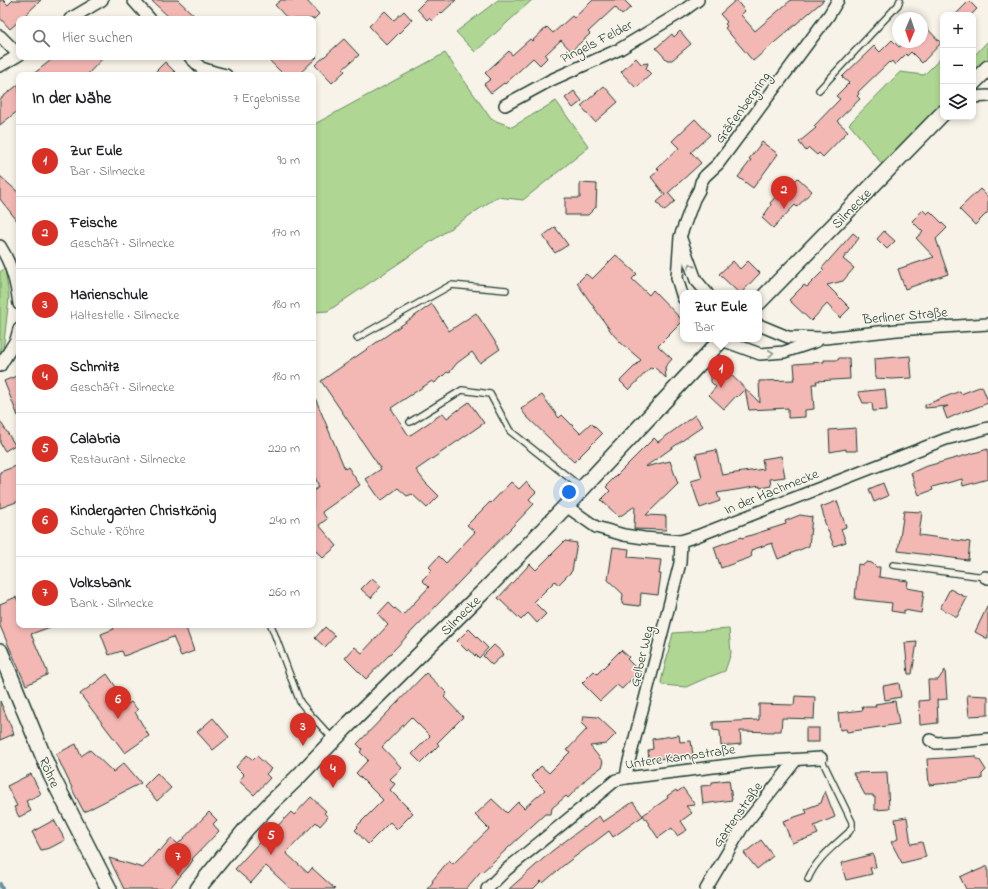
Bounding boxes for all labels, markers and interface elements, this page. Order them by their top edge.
north arrow [892,12,928,48]
map controls [940,12,976,120]
button: + [940,12,976,48]
street label: Pingels Felder [557,15,637,70]
search box [16,16,316,60]
icon: search [30,27,52,49]
text: Hier suchen [62,27,133,49]
button: − [940,48,976,84]
street label: Gräfenbergring [710,68,777,149]
button: layers [940,84,976,120]
text: In der Nähe [32,86,111,111]
text: 7 Ergebnisse [233,89,300,108]
text: Zur Eule [70,140,122,162]
text: 1 [43,151,47,170]
text: 90 m [277,151,300,170]
text: Bar · Silmecke [70,162,145,181]
pin: 2 [771,176,797,209]
street label: Silmecke [827,183,877,234]
text: Feische [70,212,117,234]
text: 2 [42,223,48,242]
text: 170 m [272,223,300,242]
text: Geschäft · Silmecke [70,234,174,253]
one-way arrow [687,263,696,270]
text: Marienschule [70,284,148,306]
popup [680,290,762,342]
text: 3 [42,295,48,314]
text: 180 m [272,295,300,314]
text: Zur Eule [695,296,747,318]
street label: Berliner Straße [861,302,949,331]
text: Haltestelle · Silmecke [70,306,179,325]
text: Bar [695,318,715,337]
one-way arrow [768,349,774,358]
pin: 1 [708,355,734,388]
text: Schmitz [70,356,119,378]
text: 4 [42,367,48,386]
text: 180 m [272,367,300,386]
text: Geschäft · Silmecke [70,378,174,397]
text: Calabria [70,428,120,450]
text: 5 [41,439,49,458]
text: 220 m [268,439,300,458]
text: Restaurant · Silmecke [70,450,186,469]
street label: In der Hachmecke [721,464,823,521]
your location [559,482,579,502]
text: Kindergarten Christkönig [70,500,216,522]
text: 6 [42,511,48,530]
text: 240 m [269,511,300,530]
text: Schule · Röhre [70,522,145,541]
text: Volksbank [70,572,131,594]
text: 7 [42,583,48,602]
text: 260 m [269,583,300,602]
street label: Silmecke [436,591,487,641]
text: Bank · Silmecke [70,594,153,613]
street label: Gelber Weg [625,624,661,689]
pin: 6 [105,686,131,719]
pin: 3 [290,713,316,746]
street label: Untere Kampstraße [624,739,737,776]
street label: Röhre [33,754,65,792]
pin: 4 [320,755,346,788]
street label: Gartenstraße [708,777,769,852]
pin: 5 [258,822,284,855]
pin: 7 [165,843,191,876]

